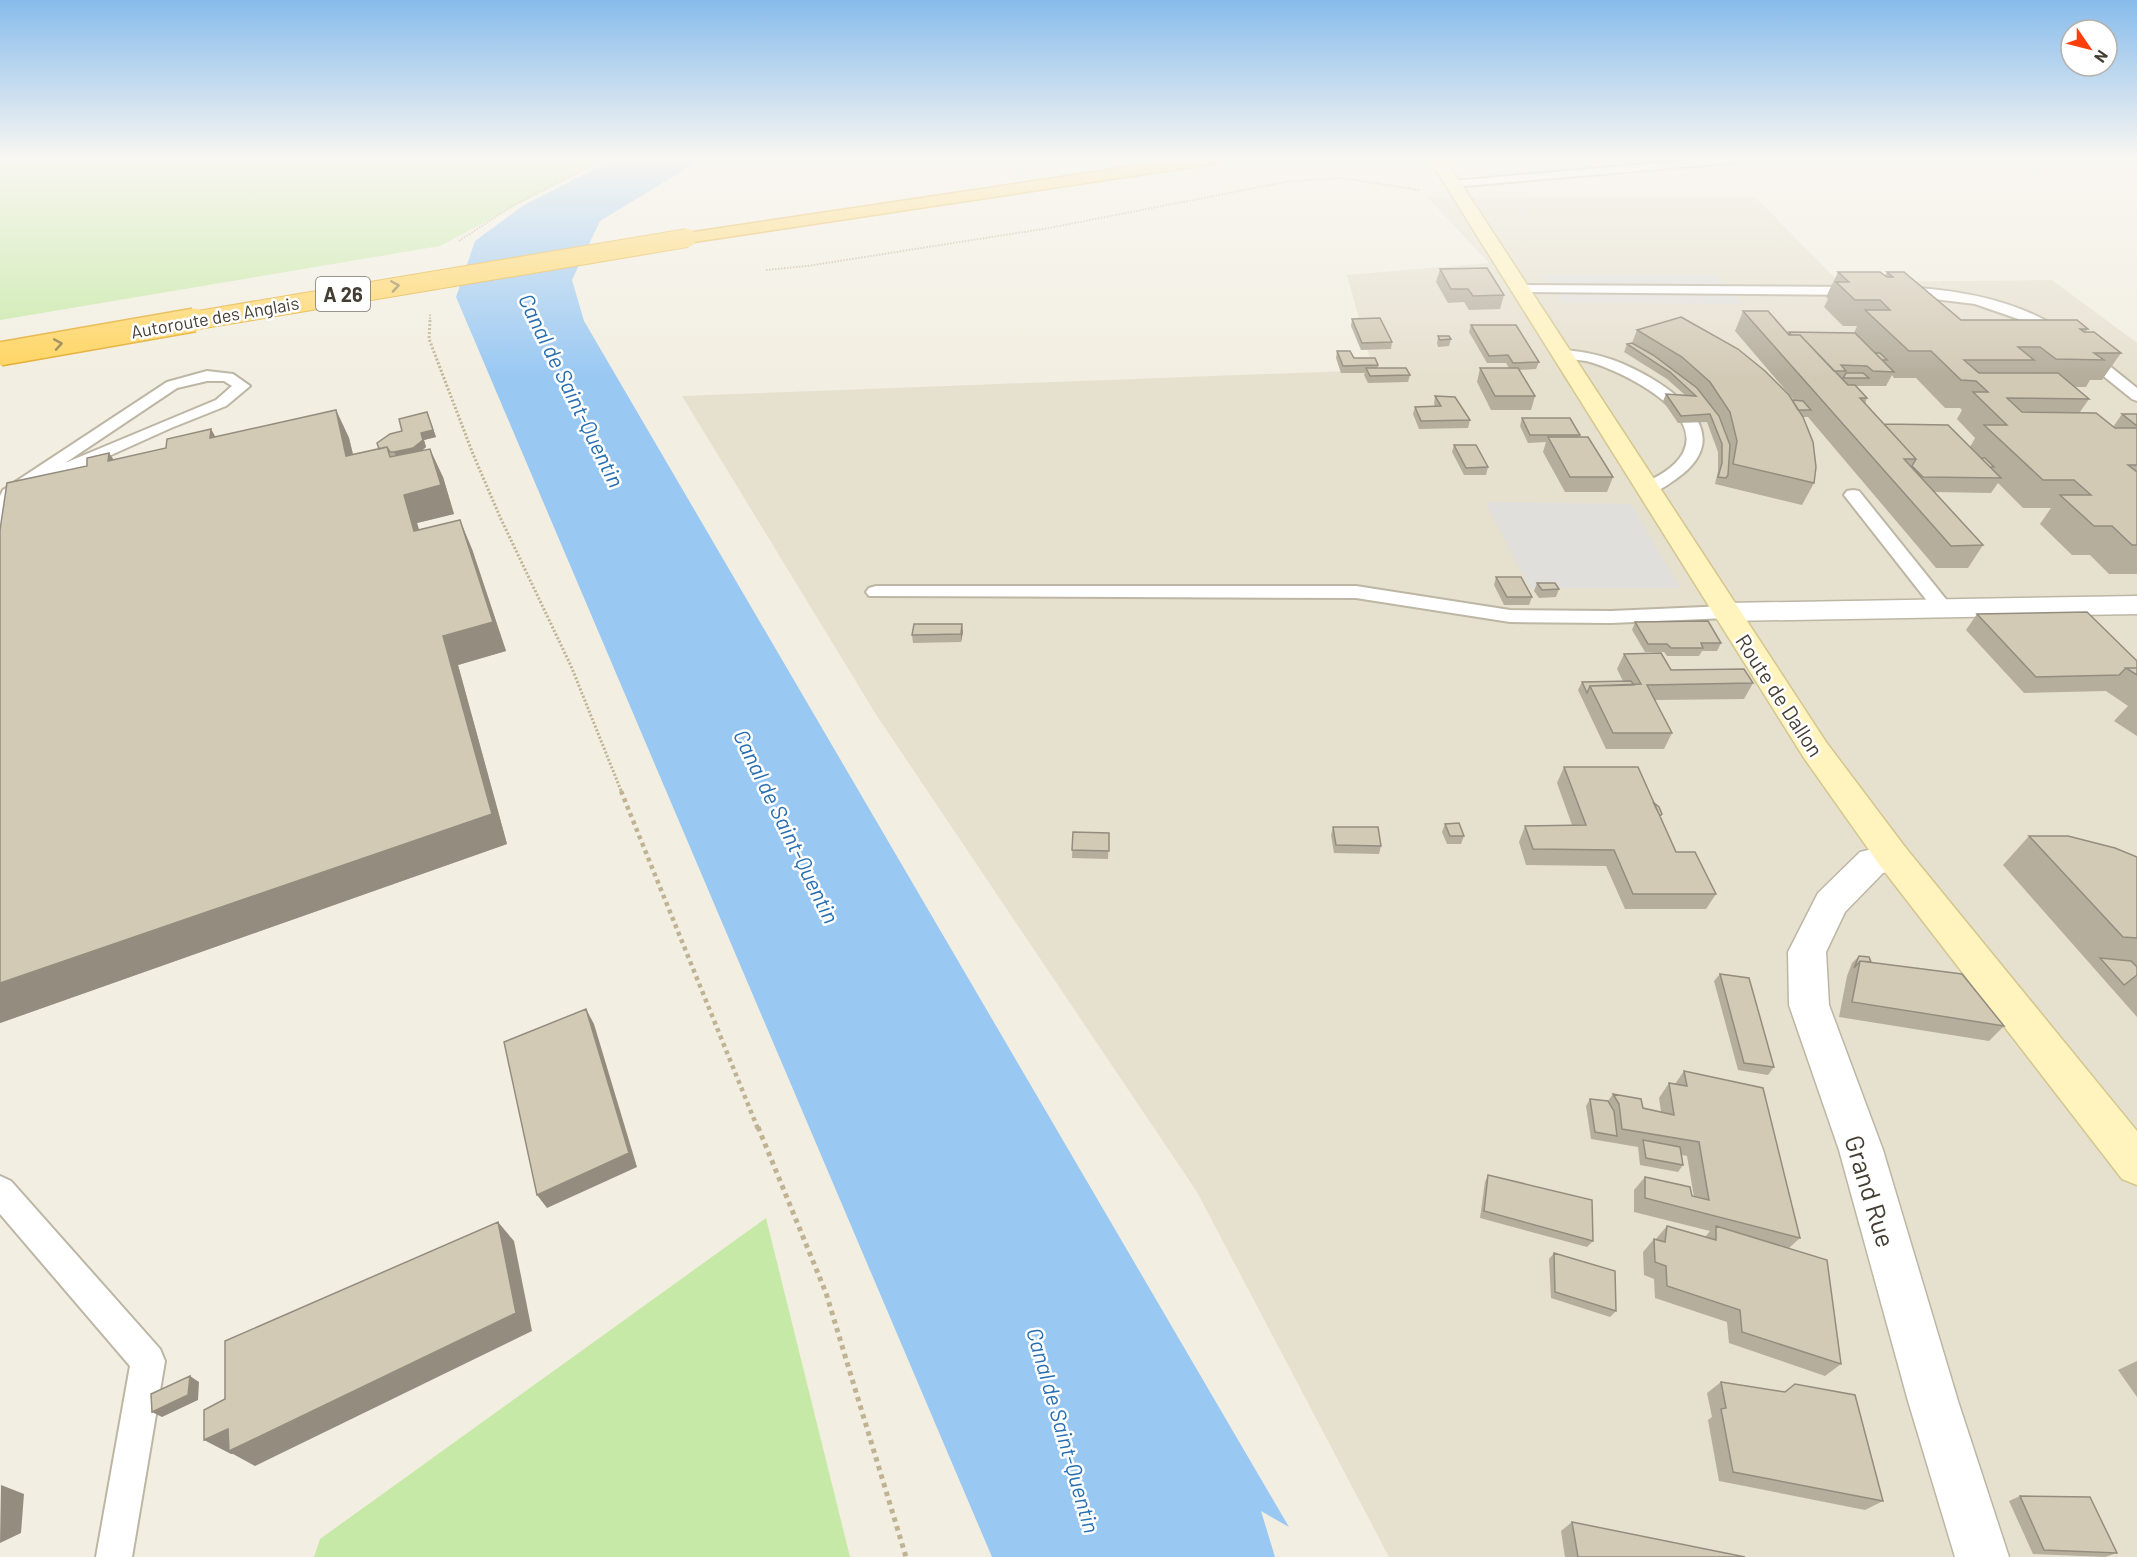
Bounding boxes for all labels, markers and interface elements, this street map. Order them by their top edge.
north arrow [2059,18,2119,78]
text: N [2091,47,2113,67]
road number: A 26 [316,277,370,311]
one-way arrow [390,280,399,292]
water label: Canal de Saint-Quentin [514,289,630,491]
street label: Autoroute des Anglais [129,291,301,343]
one-way arrow [52,338,62,351]
street label: Route de Dallon [1731,629,1829,761]
water label: Canal de Saint-Quentin [729,725,845,927]
street label: Grand Rue [1839,1131,1903,1251]
water label: Canal de Saint-Quentin [1022,1324,1106,1536]

